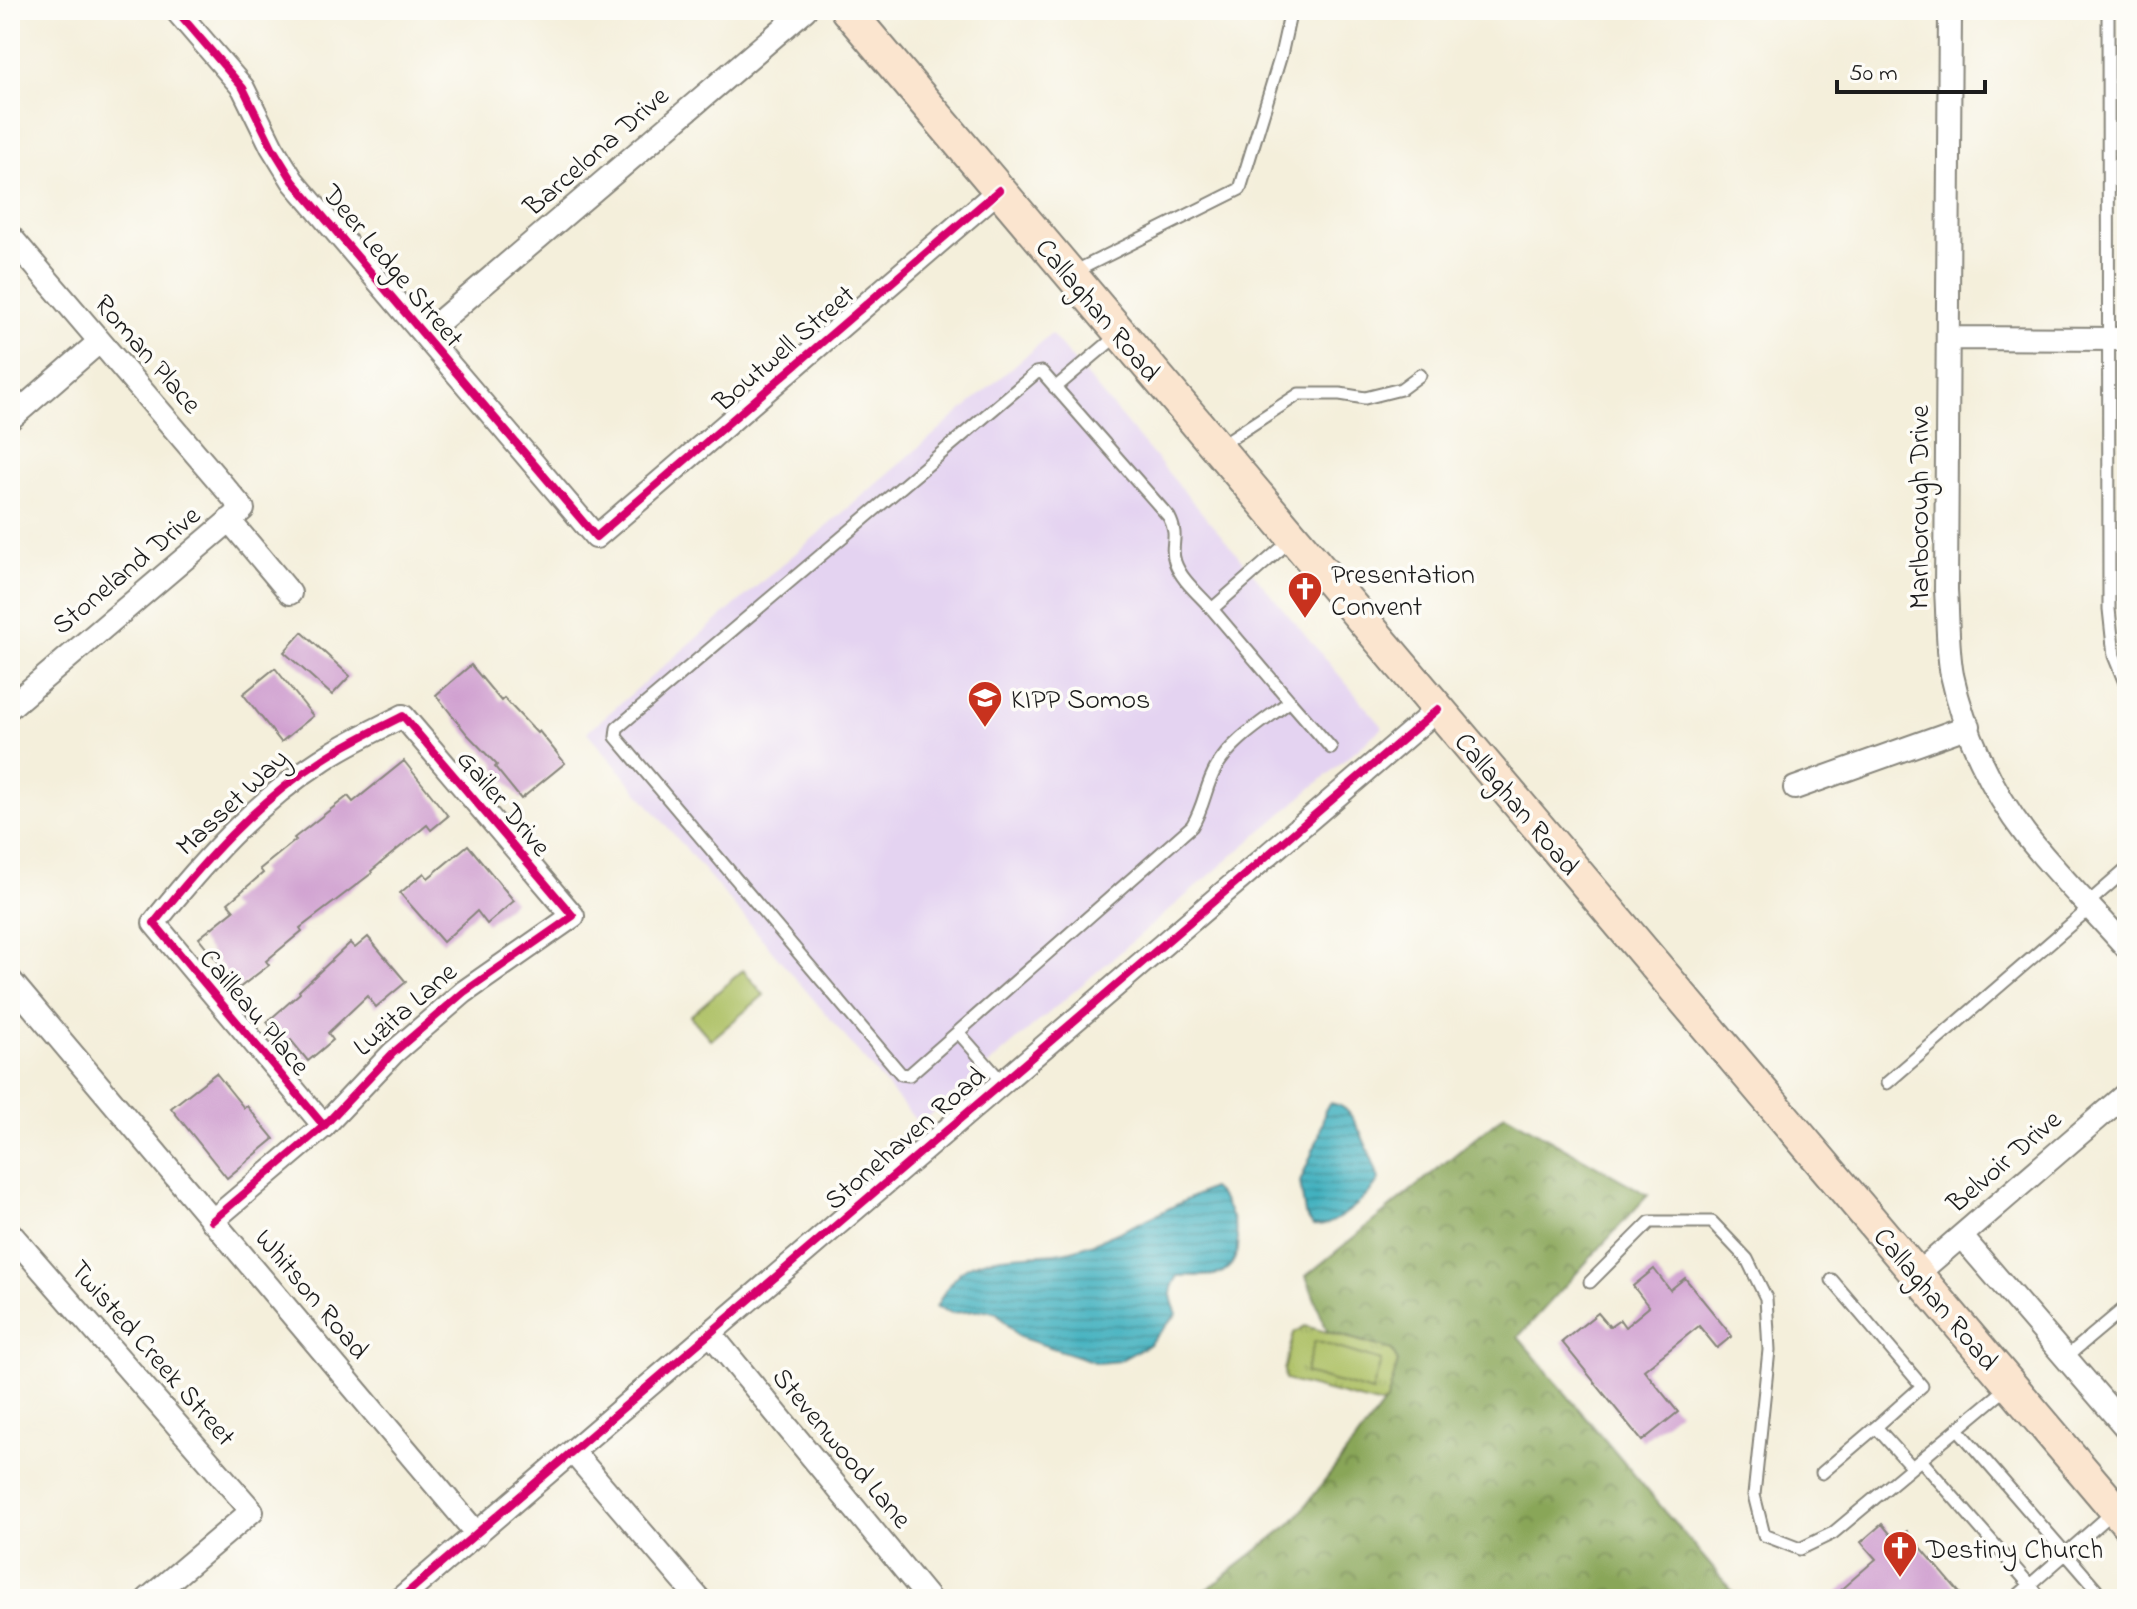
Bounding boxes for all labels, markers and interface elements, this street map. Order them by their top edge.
scale bar [1837,44,1985,94]
text: 50 m [1849,57,1898,92]
street label: Barcelona Drive [515,77,679,228]
street label: Deer Ledge Street [310,176,472,358]
street label: Callaghan Road [1024,230,1169,392]
street label: Boutwell Street [704,276,865,424]
street label: Roman Place [83,286,210,425]
street label: Marlborough Drive [1901,404,1942,609]
street label: Stoneland Drive [44,497,211,646]
place label: Presentation Convent [1331,556,1475,629]
church icon: Presentation Convent [1286,570,1324,620]
school or university icon: KIPP Somos [966,679,1004,729]
place label: KIPP Somos [1011,681,1150,722]
street label: Callaghan Road [1443,724,1588,886]
street label: Masset Way [167,740,299,867]
street label: Gailer Drive [445,742,560,867]
street label: Cailleau Place [188,941,319,1086]
street label: Luzita Lane [345,953,468,1068]
street label: Stonehaven Road [816,1058,996,1222]
street label: Belvoir Drive [1938,1101,2072,1225]
street label: Callaghan Road [1862,1219,2007,1381]
street label: Whitson Road [243,1221,378,1370]
street label: Twisted Creek Street [59,1252,244,1457]
street label: Stevenwood Lane [760,1360,920,1539]
church icon: Destiny Church [1881,1529,1919,1579]
place label: Destiny Church [1925,1531,2103,1572]

